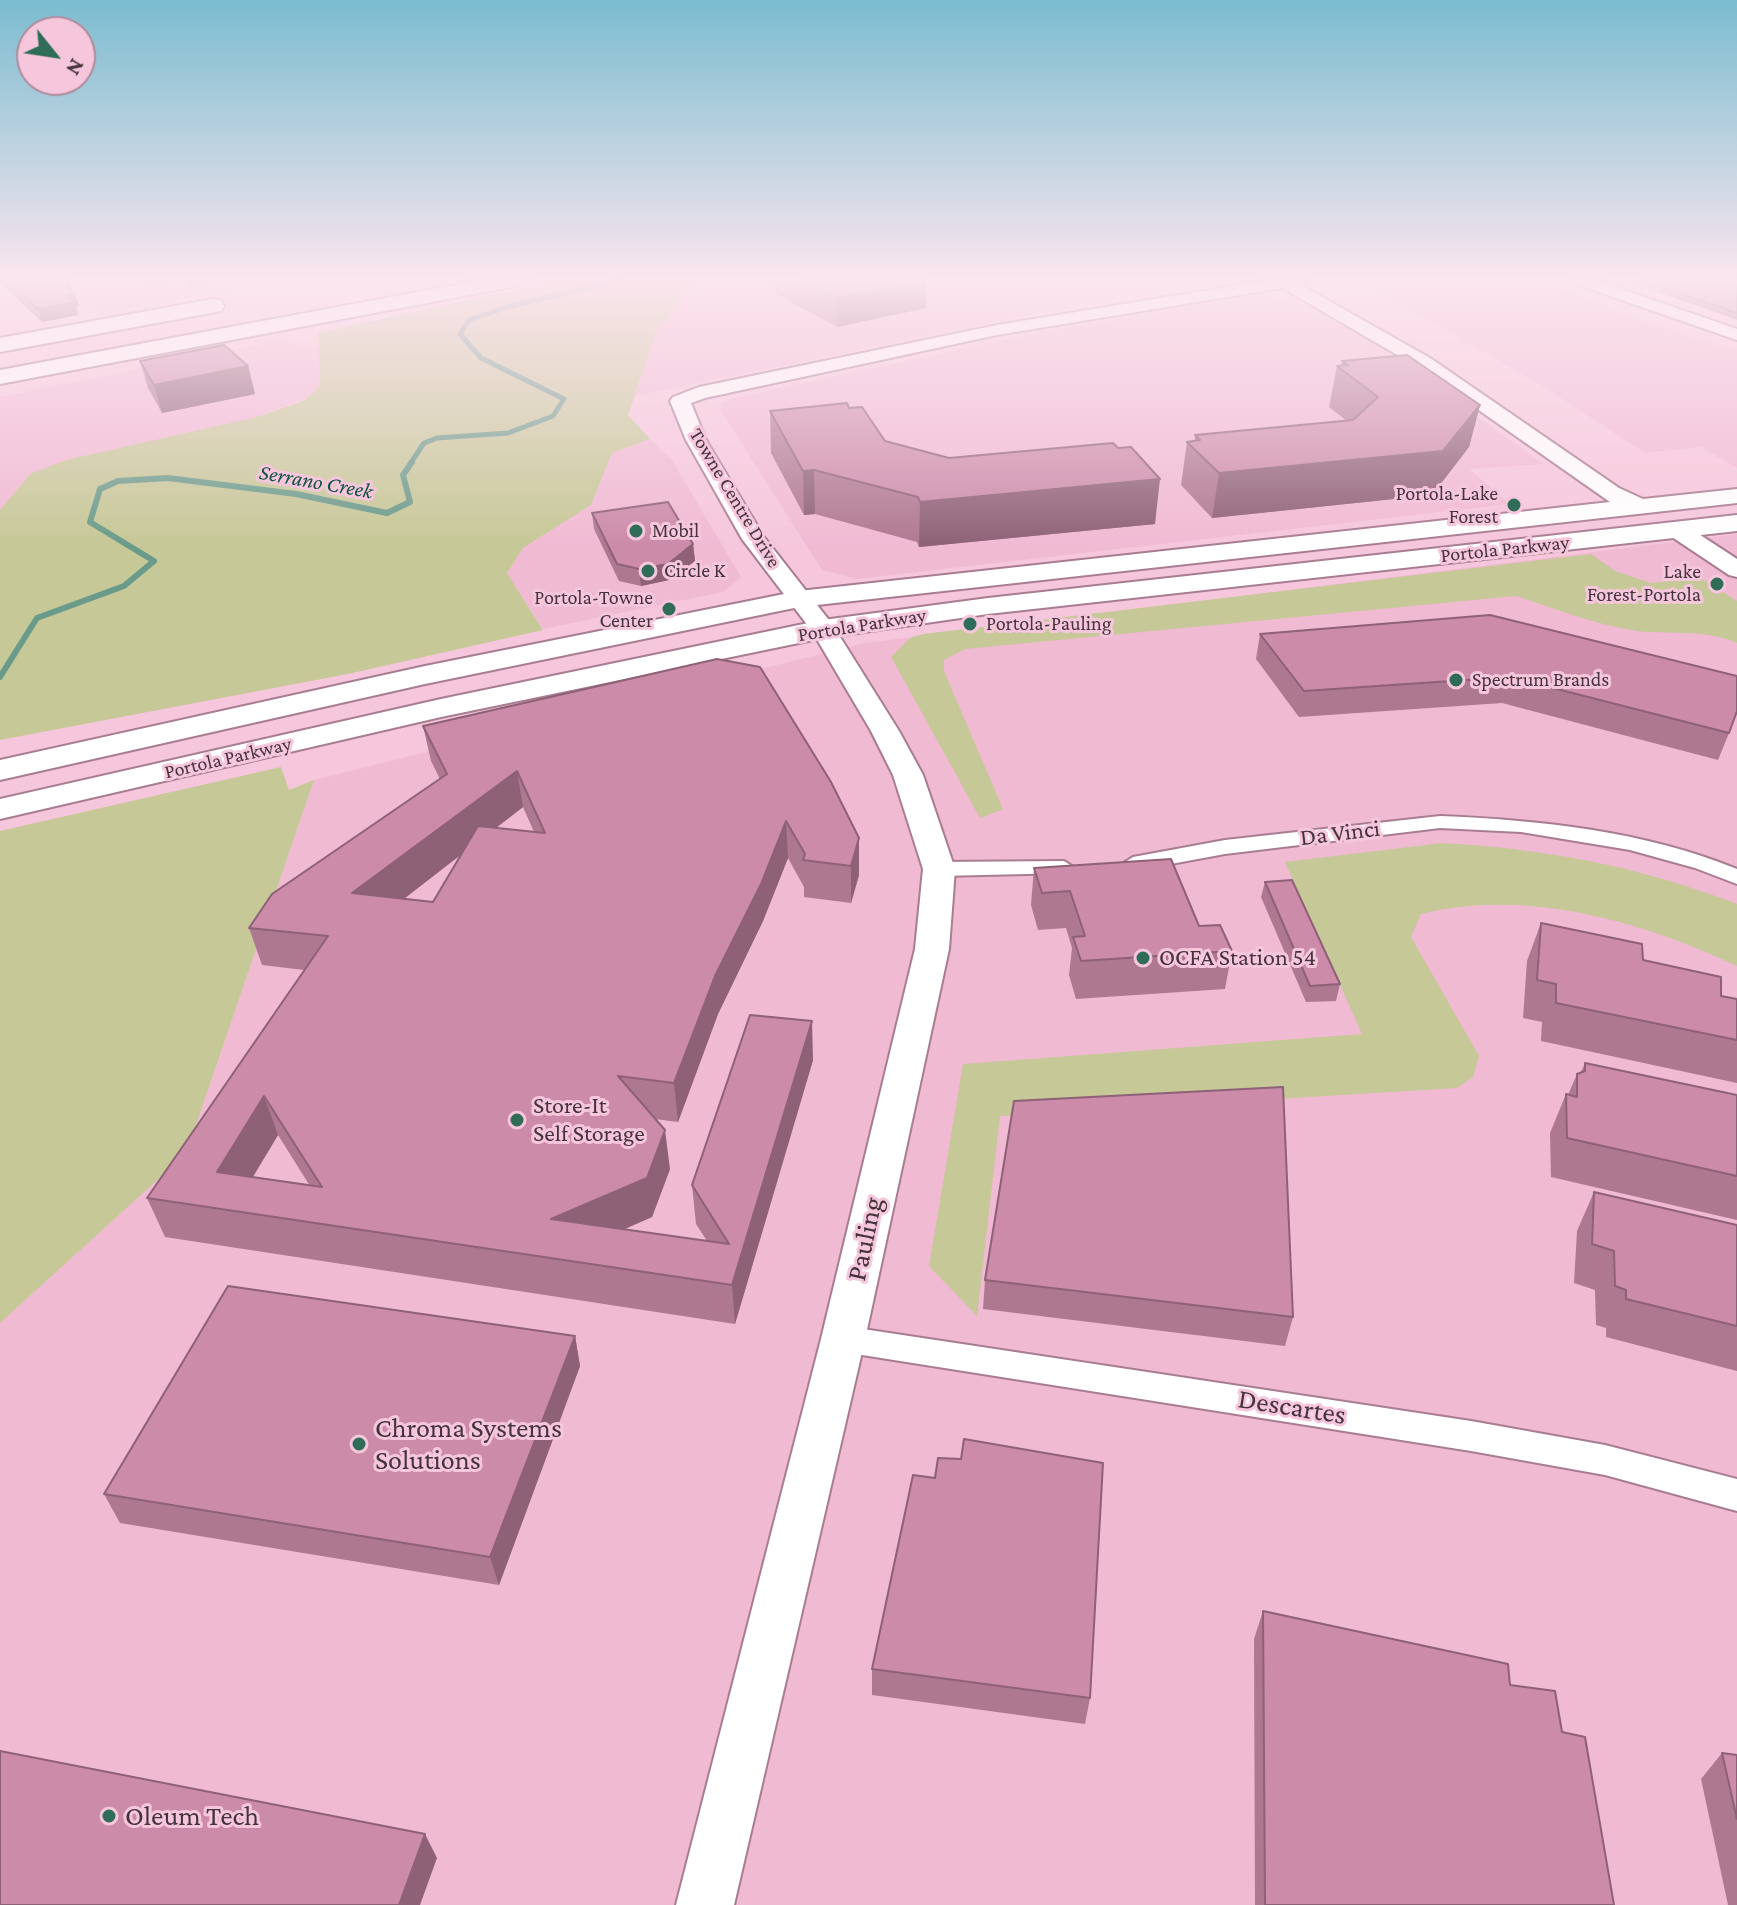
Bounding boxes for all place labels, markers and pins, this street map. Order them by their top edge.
place label: Portola-Lake Forest [1396,482,1498,529]
marker: Portola-Lake Forest [1505,496,1523,514]
place label: Mobil [652,519,699,543]
marker: Mobil [627,522,645,540]
place label: Circle K [664,559,725,583]
place label: Lake Forest-Portola [1587,560,1701,607]
marker: Circle K [639,562,657,580]
marker: Lake Forest-Portola [1708,575,1726,593]
place label: Portola-Towne Center [534,586,653,633]
marker: Portola-Towne Center [660,600,678,618]
place label: Portola-Pauling [986,612,1111,636]
marker: Portola-Pauling [961,615,979,633]
place label: Spectrum Brands [1472,668,1609,692]
marker: Spectrum Brands [1447,671,1465,689]
place label: OCFA Station 54 [1159,944,1316,972]
marker: OCFA Station 54 [1134,949,1152,967]
place label: Store-It Self Storage [533,1092,645,1148]
marker: Store-It Self Storage [508,1111,526,1129]
place label: Chroma Systems Solutions [375,1411,562,1477]
marker: Chroma Systems Solutions [350,1435,368,1453]
place label: Oleum Tech [125,1799,259,1833]
marker: Oleum Tech [100,1807,118,1825]

